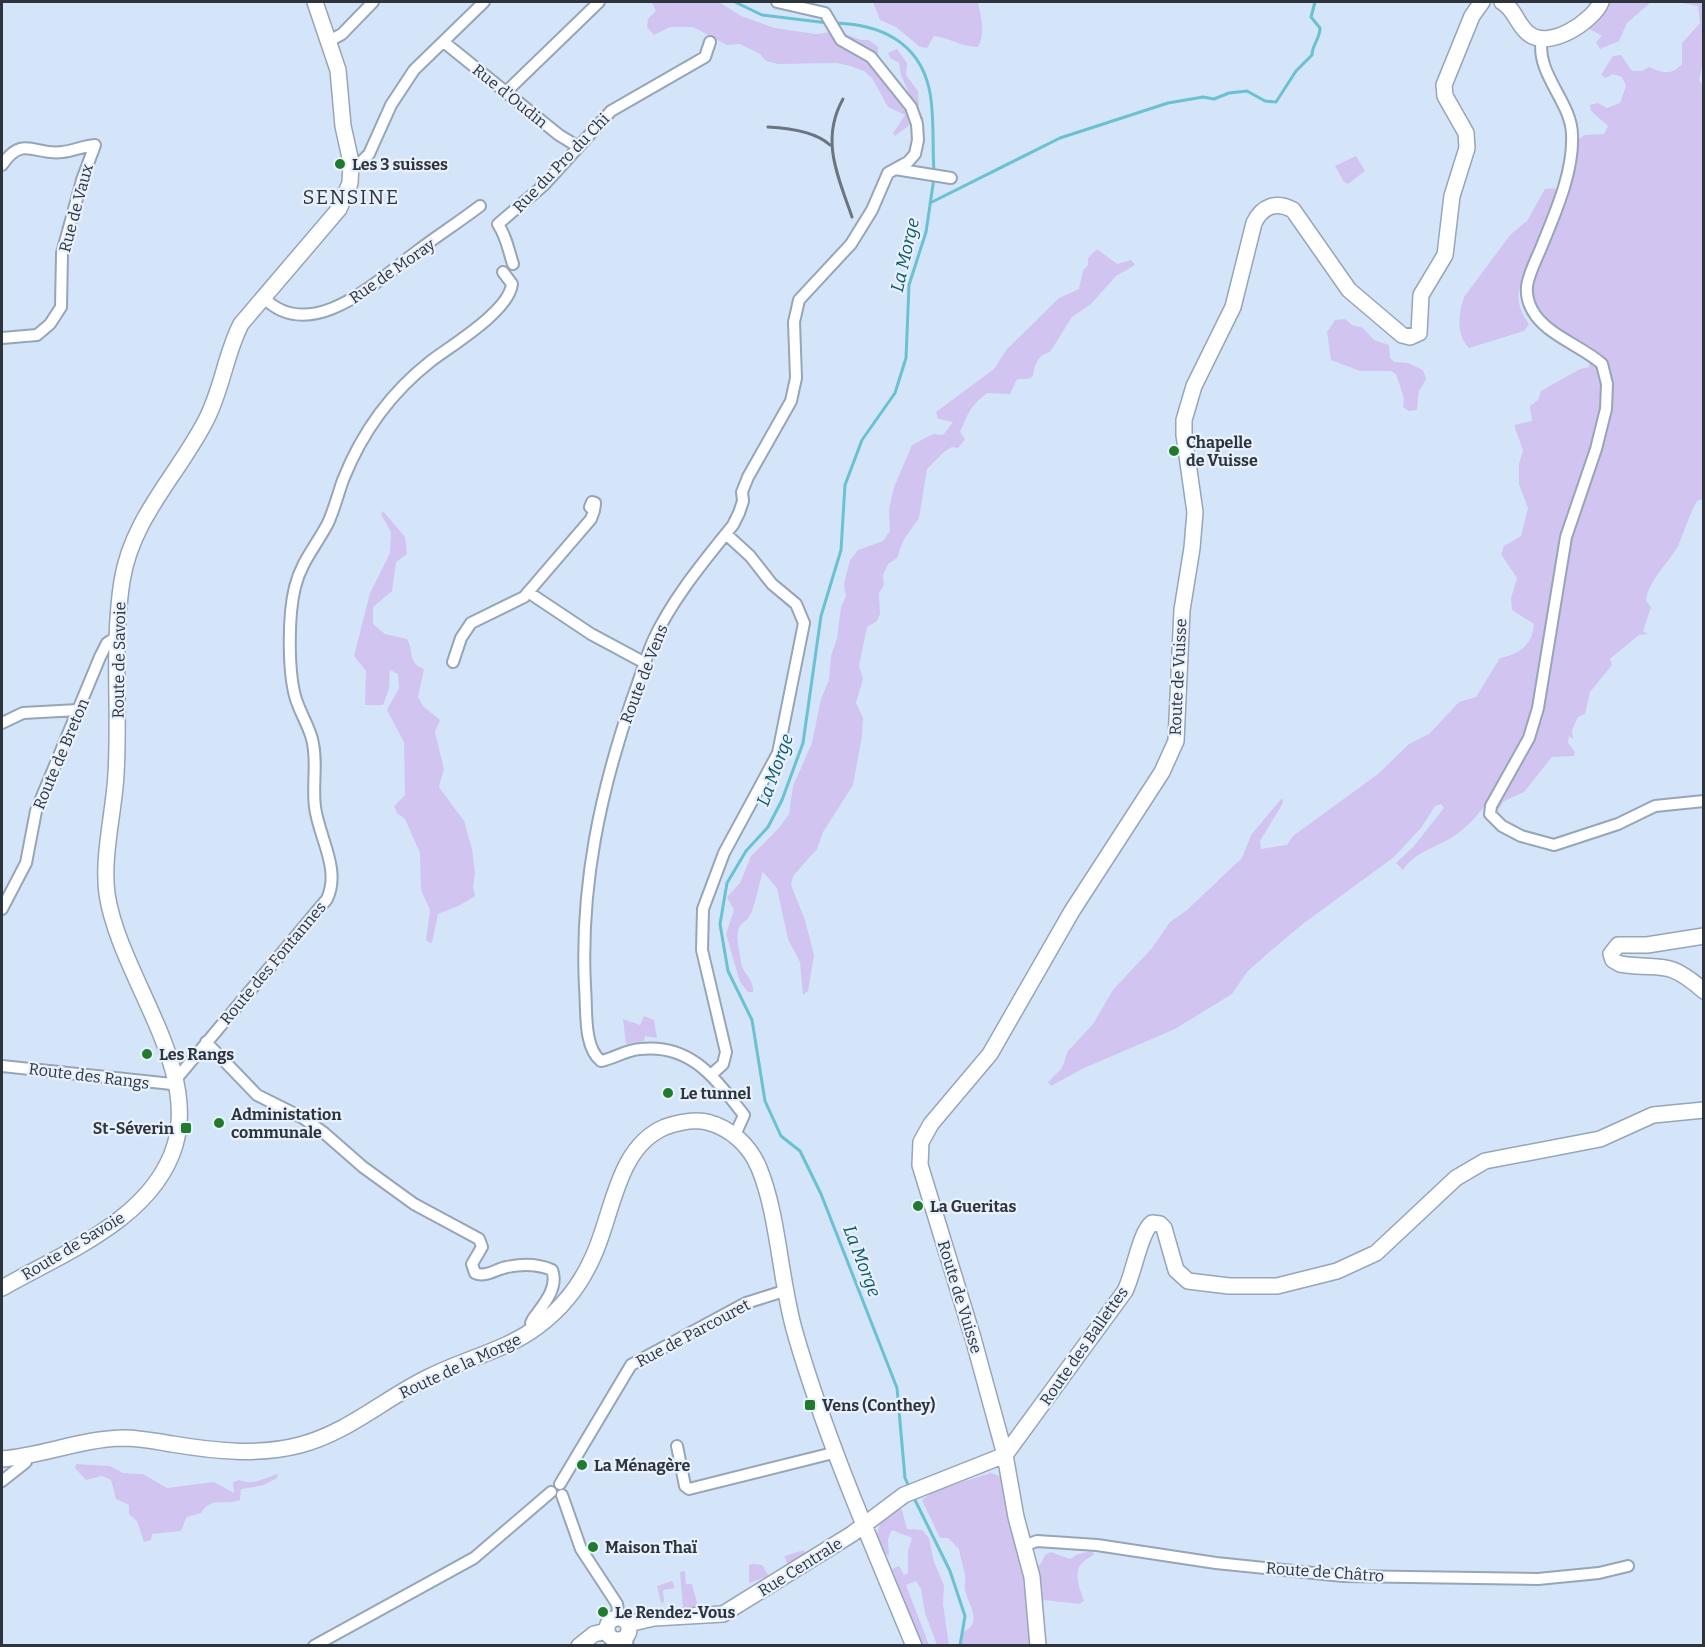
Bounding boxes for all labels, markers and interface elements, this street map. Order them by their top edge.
street label: Rue d'Oudin [469,60,551,132]
street label: Rue du Pro du Chi [509,109,613,217]
place label: Les 3 suisses [352,155,448,174]
marker: Les 3 suisses [333,157,347,171]
street label: Rue de Vaux [55,162,97,254]
district label: SENSINE [302,185,400,209]
water label: La Morge [886,216,924,294]
street label: Rue de Moray [346,234,439,307]
place label: Chapelle de Vuisse [1186,433,1258,470]
marker: Chapelle de Vuisse [1167,444,1181,458]
street label: Route de Savoie [108,601,130,719]
street label: Route de Vuisse [1165,618,1191,736]
street label: Route de Vens [616,622,672,726]
street label: Route de Breton [29,696,93,812]
water label: La Morge [752,731,798,809]
street label: Route des Fontannes [216,898,330,1028]
place label: Les Rangs [159,1045,234,1064]
marker: Les Rangs [140,1047,154,1061]
street label: Route des Rangs [28,1059,150,1093]
place label: Le tunnel [680,1084,751,1103]
marker: Le tunnel [661,1086,675,1100]
place label: Administation communale [231,1105,342,1142]
marker: Administation communale [212,1116,226,1130]
place label: St-Séverin [93,1119,175,1138]
marker: St-Séverin [179,1121,193,1135]
place label: La Gueritas [930,1197,1017,1216]
marker: La Gueritas [911,1199,925,1213]
street label: Route de Savoie [18,1208,128,1284]
water label: La Morge [838,1222,886,1300]
street label: Route de Vuisse [934,1238,986,1356]
street label: Route des Ballettes [1036,1283,1132,1409]
street label: Rue de Parcouret [633,1295,753,1371]
street label: Route de la Morge [396,1329,524,1403]
place label: Vens (Conthey) [822,1396,935,1415]
marker: Vens (Conthey) [803,1398,817,1412]
place label: La Ménagère [594,1456,691,1475]
marker: La Ménagère [575,1458,589,1472]
street label: Rue Centrale [755,1534,845,1600]
place label: Maison Thaï [605,1538,698,1557]
marker: Maison Thaï [586,1540,600,1554]
street label: Route de Châtro [1265,1558,1385,1586]
place label: Le Rendez-Vous [615,1603,735,1622]
marker: Le Rendez-Vous [596,1605,610,1619]

